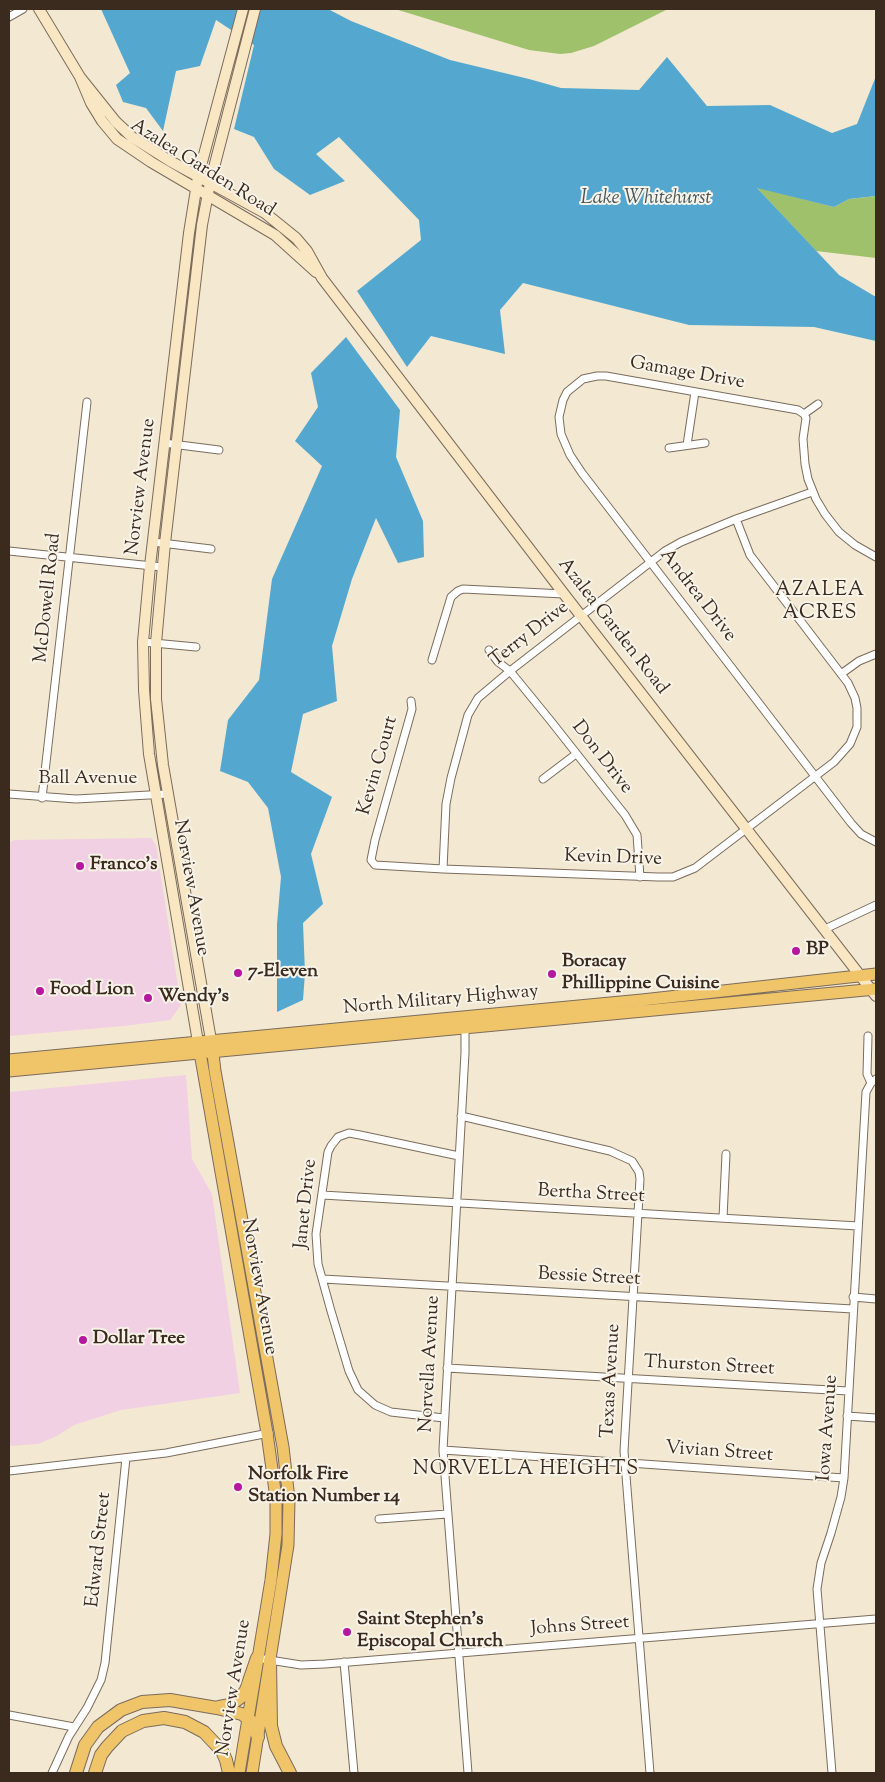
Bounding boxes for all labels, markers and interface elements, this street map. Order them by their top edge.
street label: Azalea Garden Road [125,115,279,223]
water label: Lake Whitehurst [581,188,711,212]
street label: Gamage Drive [628,353,746,395]
street label: Norview Avenue [122,417,162,557]
street label: McDowell Road [31,532,67,664]
street label: Andrea Drive [654,545,740,647]
street label: Azalea Garden Road [552,554,672,700]
district label: AZALEA ACRES [774,580,866,627]
street label: Terry Drive [486,597,574,673]
street label: Kevin Court [354,714,404,818]
street label: Don Drive [565,717,637,799]
street label: Ball Avenue [39,769,137,791]
street label: Norview Avenue [167,818,213,958]
street label: Kevin Drive [564,846,662,872]
place label: Franco's [90,855,158,877]
marker: Franco's [74,860,86,872]
place label: BP [806,940,829,962]
marker: BP [790,945,802,957]
place label: Boracay Phillippine Cuisine [562,952,720,996]
place label: 7-Eleven [248,962,318,984]
marker: 7-Eleven [232,967,244,979]
marker: Boracay Phillippine Cuisine [546,968,558,980]
place label: Food Lion [50,980,134,1002]
street label: North Military Highway [342,981,540,1021]
marker: Food Lion [34,985,46,997]
place label: Wendy's [158,987,229,1009]
marker: Wendy's [142,992,154,1004]
street label: Janet Drive [291,1158,323,1250]
street label: Bertha Street [537,1181,645,1209]
street label: Norview Avenue [235,1217,281,1357]
street label: Bessie Street [537,1264,641,1292]
street label: Norvella Avenue [416,1295,446,1433]
street label: Texas Avenue [598,1323,626,1439]
place label: Dollar Tree [93,1329,185,1351]
marker: Dollar Tree [77,1334,89,1346]
street label: Thurston Street [643,1352,775,1382]
street label: Iowa Avenue [814,1374,844,1482]
street label: Vivian Street [664,1438,774,1468]
district label: NORVELLA HEIGHTS [411,1459,641,1483]
place label: Norfolk Fire Station Number 14 [248,1465,400,1509]
marker: Norfolk Fire Station Number 14 [232,1481,244,1493]
street label: Edward Street [83,1491,117,1609]
place label: Saint Stephen's Episcopal Church [357,1610,503,1654]
street label: Johns Street [530,1612,630,1642]
street label: Norview Avenue [213,1618,257,1758]
marker: Saint Stephen's Episcopal Church [341,1626,353,1638]

